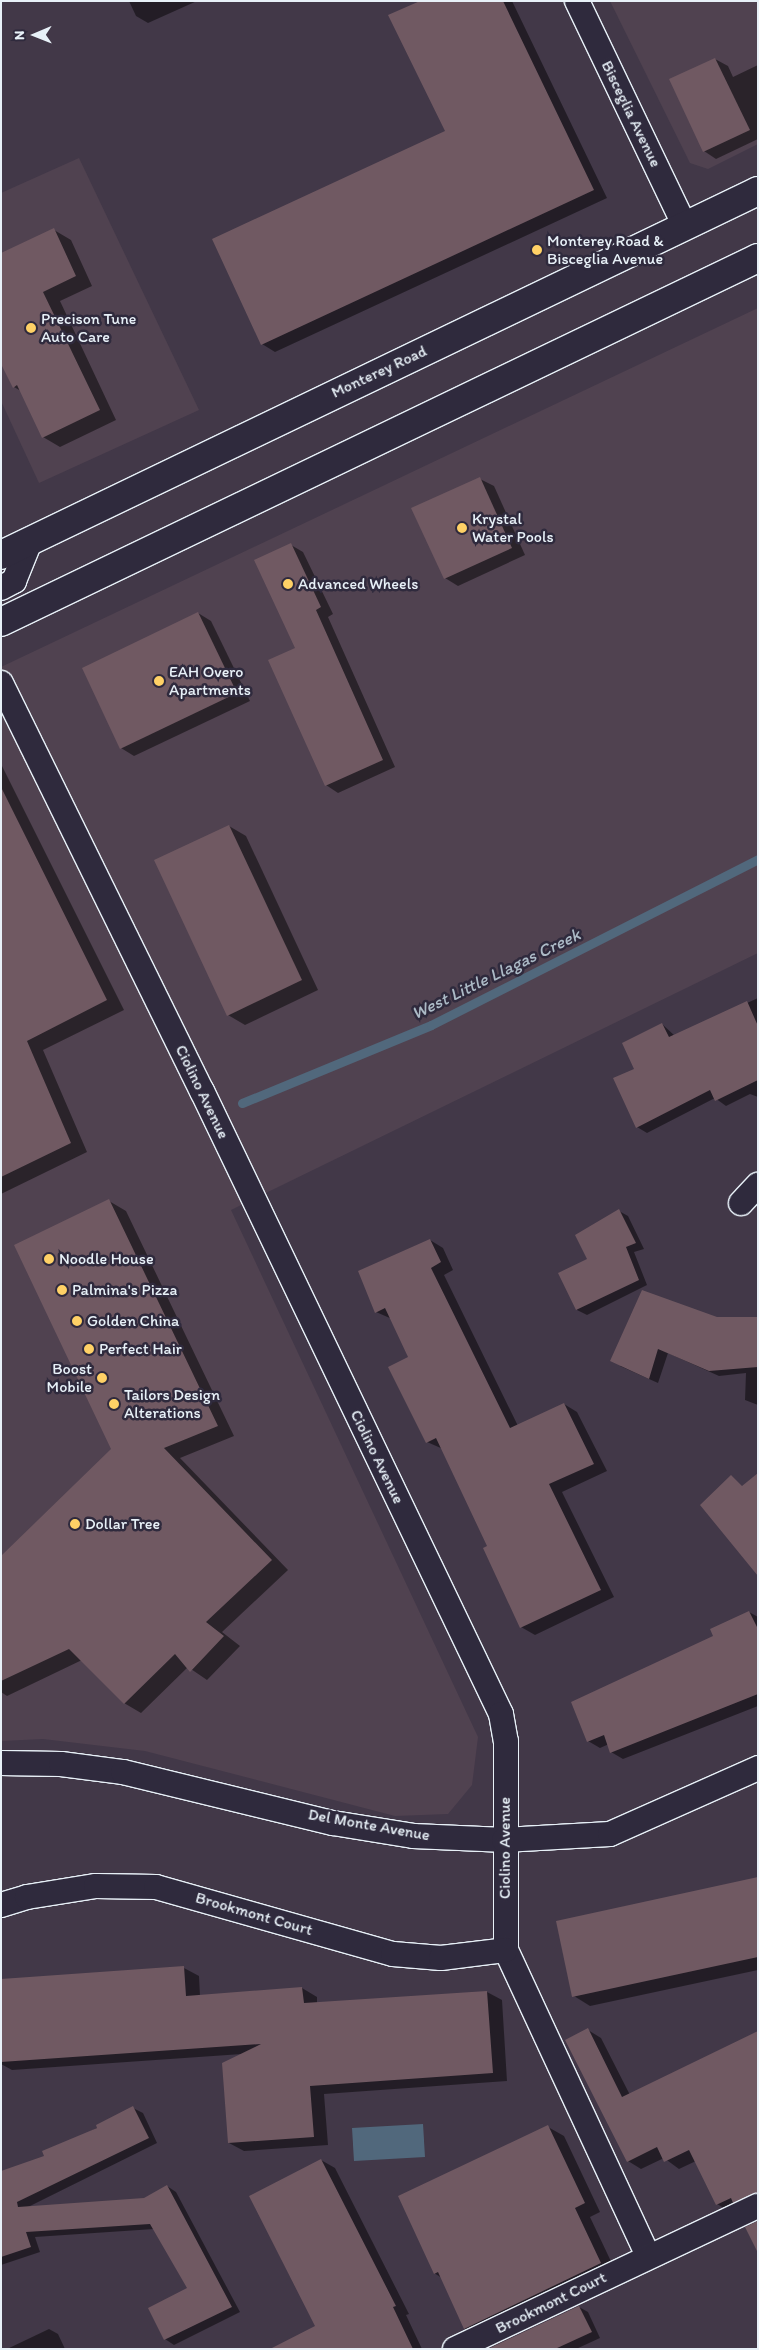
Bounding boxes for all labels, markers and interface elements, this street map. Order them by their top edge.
north arrow [10,10,60,60]
text: N [11,30,28,40]
street label: Bisceglia Avenue [597,58,665,170]
place label: Monterey Road & Bisceglia Avenue [547,231,664,269]
marker: Monterey Road & Bisceglia Avenue [531,244,543,256]
place label: Precison Tune Auto Care [41,309,137,347]
marker: Precison Tune Auto Care [25,322,37,334]
street label: Monterey Road [328,342,430,402]
place label: Krystal Water Pools [472,509,553,547]
marker: Krystal Water Pools [456,522,468,534]
place label: Advanced Wheels [298,574,418,594]
marker: Advanced Wheels [282,578,294,590]
place label: EAH Overo Apartments [169,662,251,700]
marker: EAH Overo Apartments [153,675,165,687]
water label: West Little Llagas Creek [408,924,584,1024]
street label: Ciolino Avenue [171,1042,233,1142]
place label: Noodle House [59,1249,154,1269]
marker: Noodle House [43,1253,55,1265]
place label: Palmina's Pizza [72,1280,177,1300]
marker: Palmina's Pizza [56,1284,68,1296]
place label: Golden China [87,1311,179,1331]
marker: Golden China [71,1315,83,1327]
place label: Perfect Hair [99,1339,182,1359]
marker: Perfect Hair [83,1343,95,1355]
place label: Boost Mobile [47,1359,92,1397]
marker: Boost Mobile [96,1372,108,1384]
place label: Tailors Design Alterations [124,1385,220,1423]
marker: Tailors Design Alterations [108,1398,120,1410]
street label: Ciolino Avenue [346,1407,408,1507]
place label: Dollar Tree [85,1514,160,1534]
marker: Dollar Tree [69,1518,81,1530]
street label: Ciolino Avenue [495,1797,515,1899]
street label: Del Monte Avenue [307,1805,431,1845]
street label: Brookmont Court [193,1888,315,1940]
street label: Brookmont Court [492,2268,610,2338]

